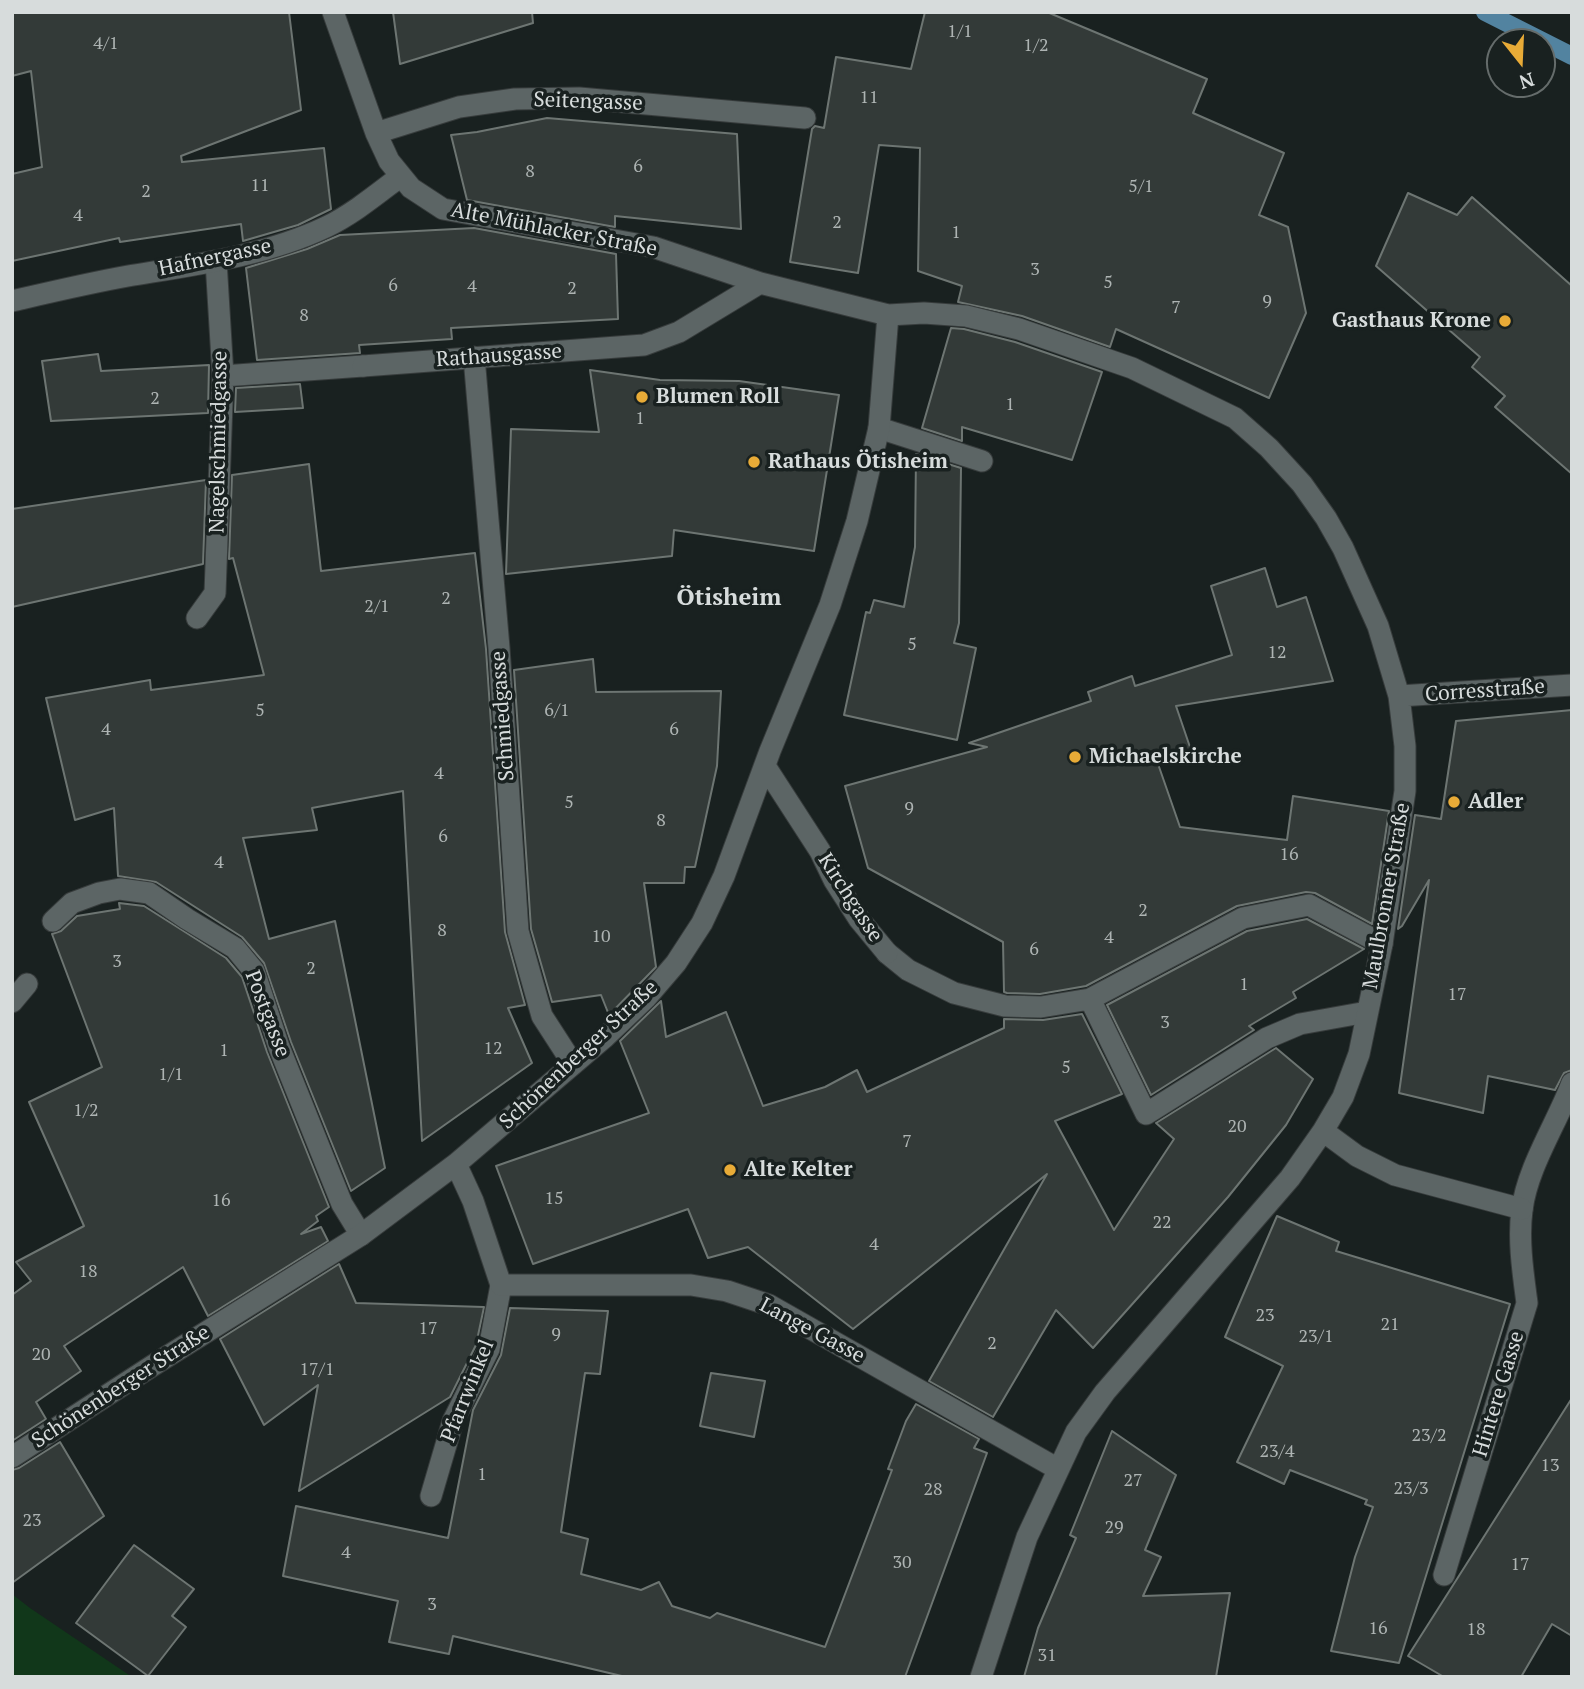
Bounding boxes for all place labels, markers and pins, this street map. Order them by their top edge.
place label: Gasthaus Krone [1332,308,1491,334]
marker: Gasthaus Krone [1497,313,1513,329]
place label: Blumen Roll [656,384,780,410]
marker: Blumen Roll [634,389,650,405]
place label: Rathaus Ötisheim [768,449,948,475]
marker: Rathaus Ötisheim [746,454,762,470]
place label: Michaelskirche [1089,744,1242,770]
marker: Michaelskirche [1067,749,1083,765]
place label: Adler [1468,789,1523,815]
marker: Adler [1446,794,1462,810]
place label: Alte Kelter [744,1157,853,1183]
marker: Alte Kelter [722,1162,738,1178]

